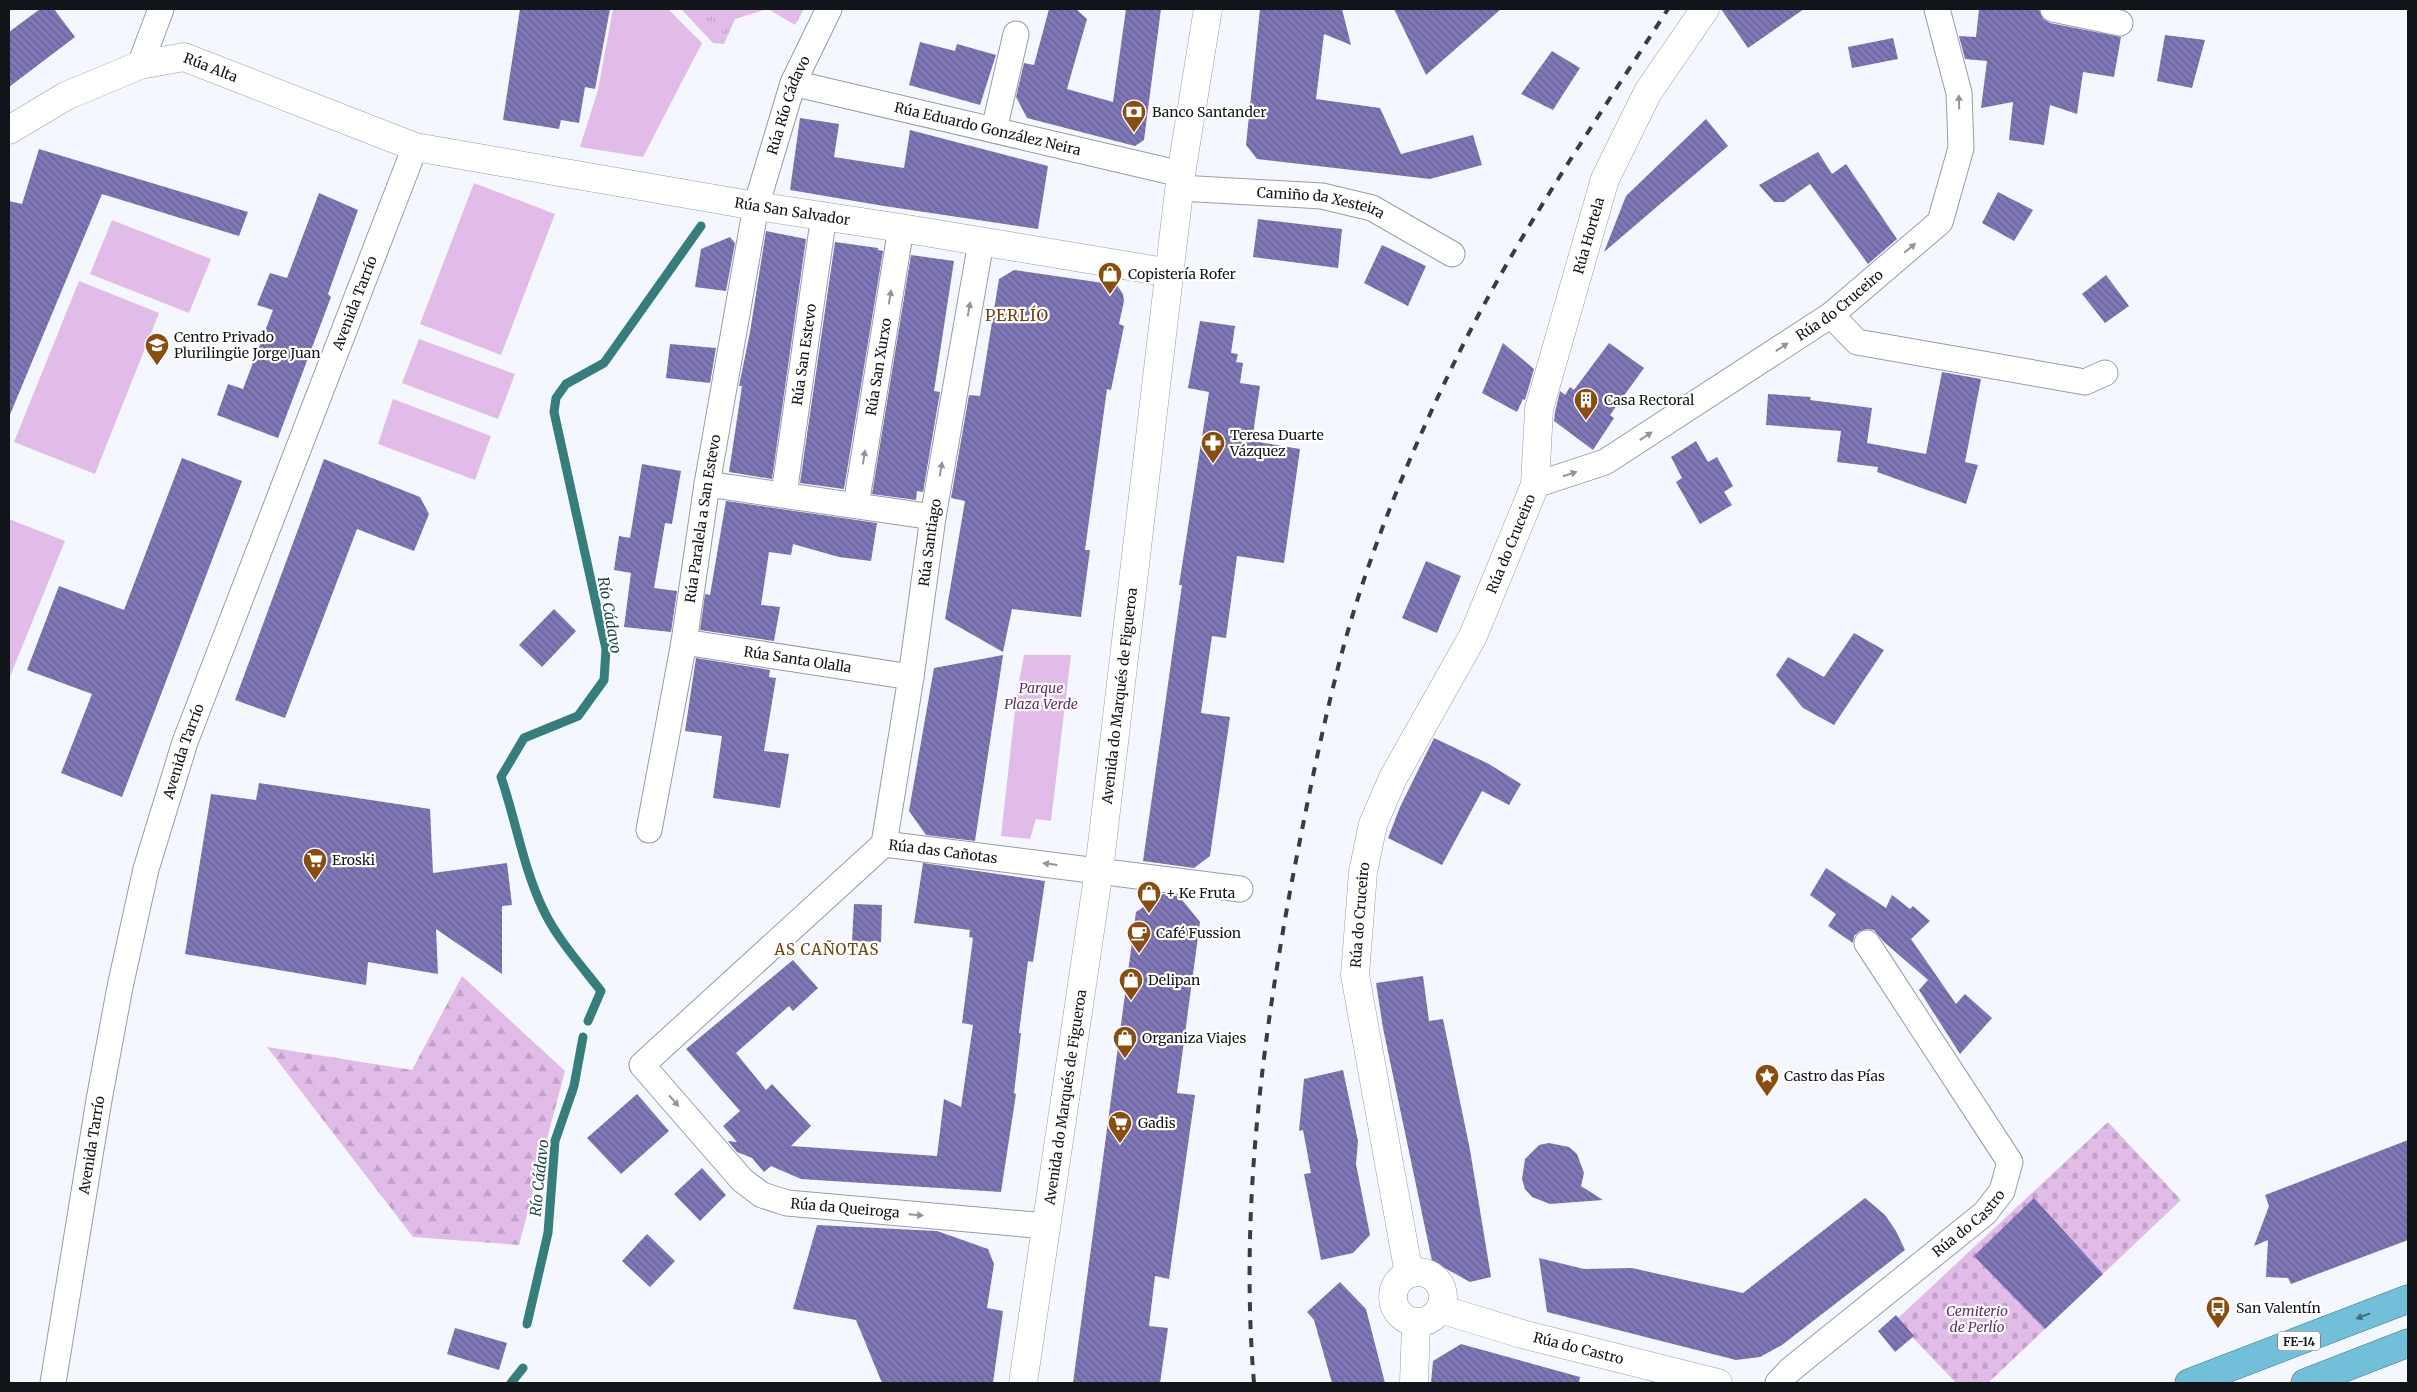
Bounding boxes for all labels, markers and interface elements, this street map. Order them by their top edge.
street label: Rúa Alta [181,49,241,86]
street label: Rúa Río Cádavo [763,53,814,157]
one-way arrow [1955,93,1963,109]
street label: Rúa Eduardo González Neira [893,98,1083,159]
bank icon: Banco Santander [1121,99,1147,133]
place label: Banco Santander [1152,103,1267,121]
street label: Camiño da Xesteira [1256,183,1388,223]
street label: Rúa San Salvador [733,193,851,229]
street label: Rúa Hortela [1569,195,1608,276]
one-way arrow [1904,242,1917,253]
street label: Avenida Tarrío [328,253,381,354]
shop icon: Copistería Rofer [1097,261,1123,295]
place label: Copistería Rofer [1128,265,1236,283]
street label: Rúa do Cruceiro [1792,265,1887,345]
one-way arrow [886,288,894,304]
one-way arrow [966,301,974,317]
street label: Rúa San Estevo [788,302,820,406]
district label: PERLÍO [985,305,1049,325]
street label: Rúa San Xurxo [862,317,895,417]
place label: Centro Privado Plurilingüe Jorge Juan [174,328,321,362]
school or university icon: Centro Privado Plurilingüe Jorge Juan [144,332,170,366]
one-way arrow [1775,342,1789,352]
building icon: Casa Rectoral [1573,387,1599,421]
place label: Casa Rectoral [1604,391,1695,409]
place label: Teresa Duarte Vázquez [1229,426,1324,460]
pharmacy icon: Teresa Duarte Vázquez [1200,430,1226,464]
one-way arrow [1639,431,1652,440]
street label: Rúa Paralela a San Estevo [681,433,725,604]
one-way arrow [860,449,868,465]
one-way arrow [938,461,946,477]
one-way arrow [1563,469,1578,477]
street label: Rúa do Cruceiro [1482,491,1539,596]
street label: Rúa Santiago [915,497,945,587]
water label: Río Cádavo [594,575,626,655]
street label: Avenida do Marqués de Figueroa [1098,586,1141,806]
street label: Rúa Santa Olalla [742,642,853,677]
park label: Parque Plaza Verde [1004,679,1078,713]
street label: Avenida Tarrío [159,701,208,802]
street label: Rúa das Cañotas [888,836,999,867]
supermarket icon: Eroski [302,847,328,881]
place label: Eroski [332,851,376,869]
one-way arrow [1042,860,1058,868]
street label: Rúa do Cruceiro [1347,860,1374,969]
shop icon: + Ke Fruta [1136,880,1162,914]
place label: + Ke Fruta [1166,884,1236,902]
cafe icon: Café Fussion [1126,920,1152,954]
place label: Café Fussion [1156,924,1241,942]
district label: AS CAÑOTAS [773,940,880,959]
shop icon: Delipan [1118,967,1144,1001]
place label: Delipan [1148,971,1200,989]
street label: Avenida do Marqués de Figueroa [1040,988,1090,1207]
shop icon: Organiza Viajes [1112,1025,1138,1059]
place label: Organiza Viajes [1142,1029,1246,1047]
place icon: Castro das Pías [1754,1063,1780,1097]
place label: Castro das Pías [1784,1067,1885,1085]
street label: Avenida Tarrío [75,1094,109,1197]
one-way arrow [668,1095,680,1107]
supermarket icon: Gadis [1107,1110,1133,1144]
place label: Gadis [1138,1114,1176,1132]
water label: Río Cádavo [526,1138,552,1218]
street label: Rúa do Castro [1928,1186,2009,1261]
street label: Rúa da Queiroga [790,1194,901,1222]
one-way arrow [908,1211,924,1219]
bus stop icon: San Valentín [2205,1295,2231,1329]
place label: San Valentín [2236,1299,2321,1317]
park label: Cemiterio de Perlío [1946,1302,2008,1336]
one-way arrow [2355,1312,2370,1320]
street label: Rúa do Castro [1531,1328,1626,1368]
road number: FE-14 [2278,1332,2320,1350]

